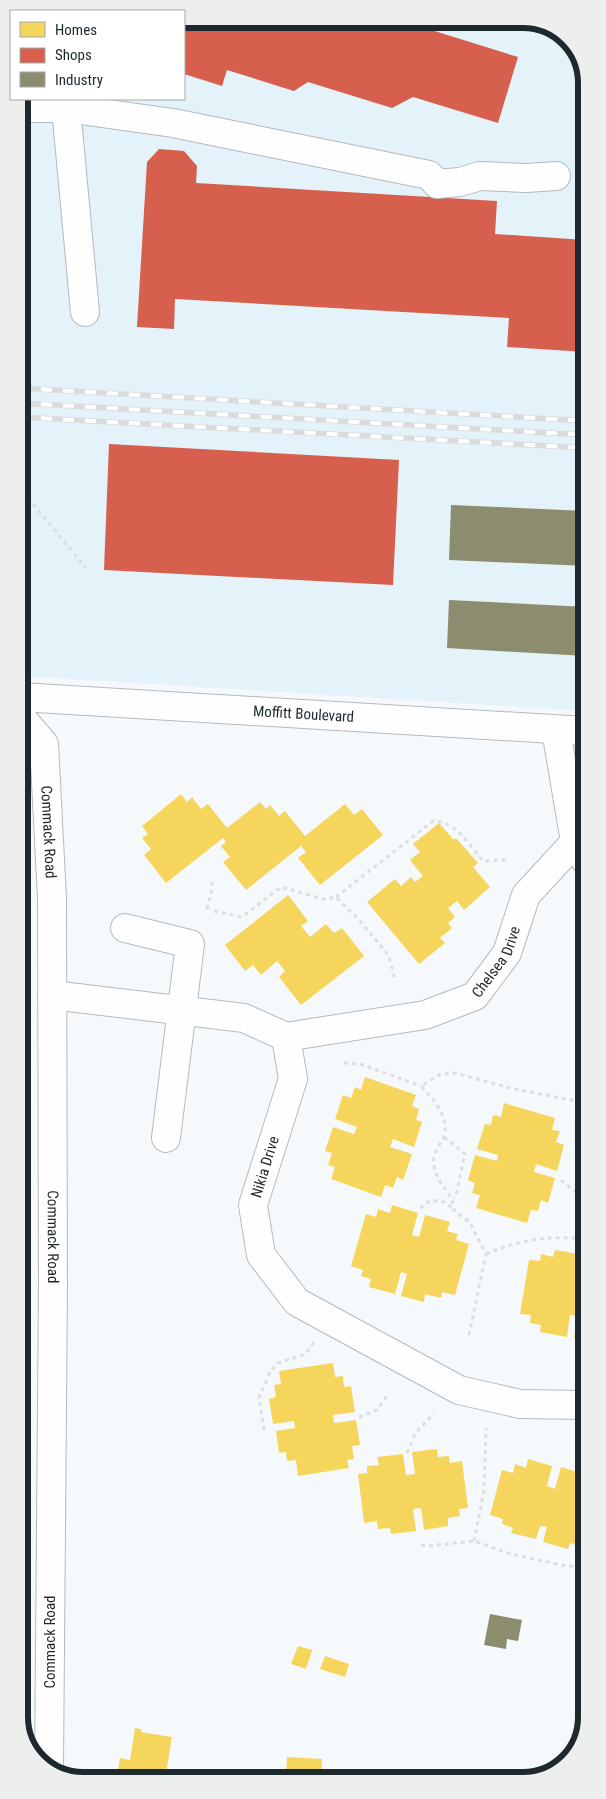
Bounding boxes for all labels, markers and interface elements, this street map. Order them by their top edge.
legend [10,10,185,100]
text: Homes [55,21,97,39]
text: Shops [55,46,92,64]
text: Industry [55,71,103,89]
street label: Moffitt Boulevard [252,702,355,726]
street label: Commack Road [37,785,60,879]
street label: Chelsea Drive [468,924,524,1001]
street label: Nikia Drive [247,1134,283,1200]
street label: Commack Road [44,1190,62,1283]
street label: Commack Road [41,1595,59,1689]

